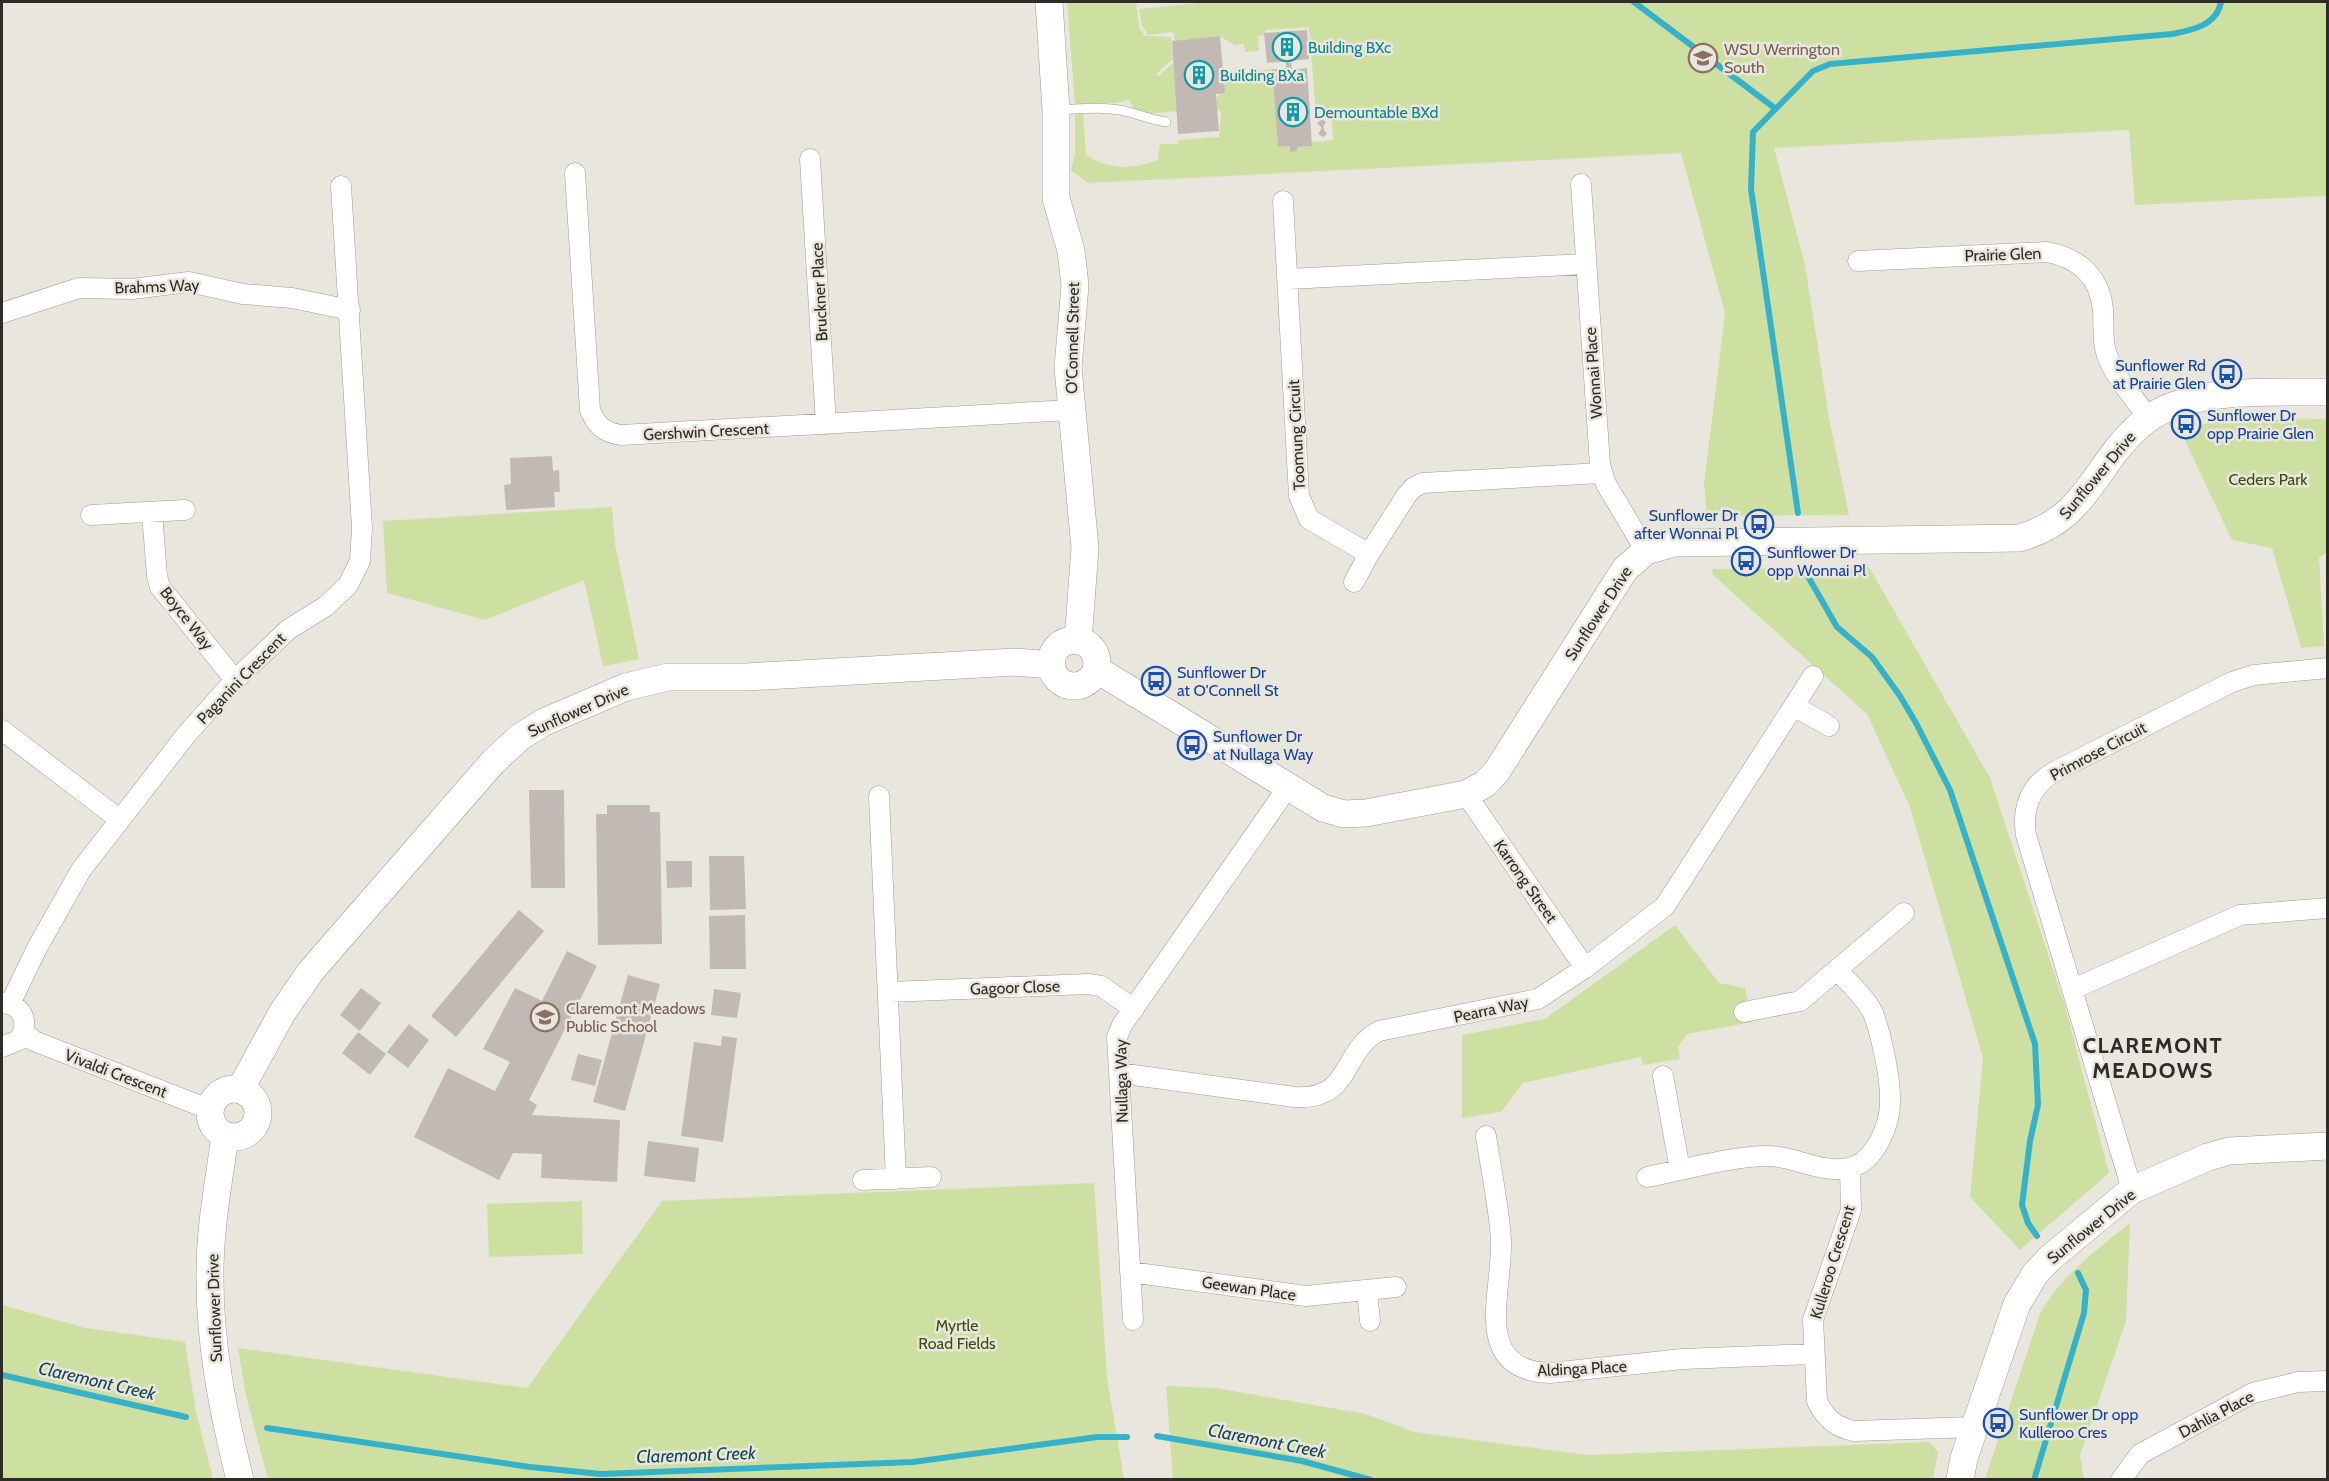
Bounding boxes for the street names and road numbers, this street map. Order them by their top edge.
street label: Bruckner Place [807,242,832,342]
street label: Prairie Glen [1964,244,2042,265]
street label: Brahms Way [114,276,200,297]
street label: O'Connell Street [1062,281,1083,394]
street label: Wonnai Place [1581,327,1606,419]
street label: Toomung Circuit [1284,379,1309,491]
street label: Gershwin Crescent [643,419,770,444]
street label: Sunflower Drive [2055,428,2140,523]
street label: Sunflower Drive [1561,563,1636,664]
street label: Boyce Way [156,583,217,654]
street label: Paganini Crescent [193,628,290,728]
street label: Sunflower Drive [525,680,632,741]
street label: Primrose Circuit [2047,718,2150,785]
street label: Karrong Street [1490,836,1562,927]
street label: Gagoor Close [970,976,1060,999]
street label: Pearra Way [1452,992,1530,1027]
street label: Nullaga Way [1111,1039,1132,1123]
street label: Vivaldi Crescent [62,1045,170,1102]
street label: Sunflower Drive [2043,1185,2139,1268]
street label: Kulleroo Crescent [1806,1202,1859,1321]
street label: Sunflower Drive [203,1253,226,1363]
street label: Geewan Place [1201,1272,1297,1304]
street label: Aldinga Place [1537,1357,1627,1380]
street label: Dahlia Place [2175,1387,2257,1442]

